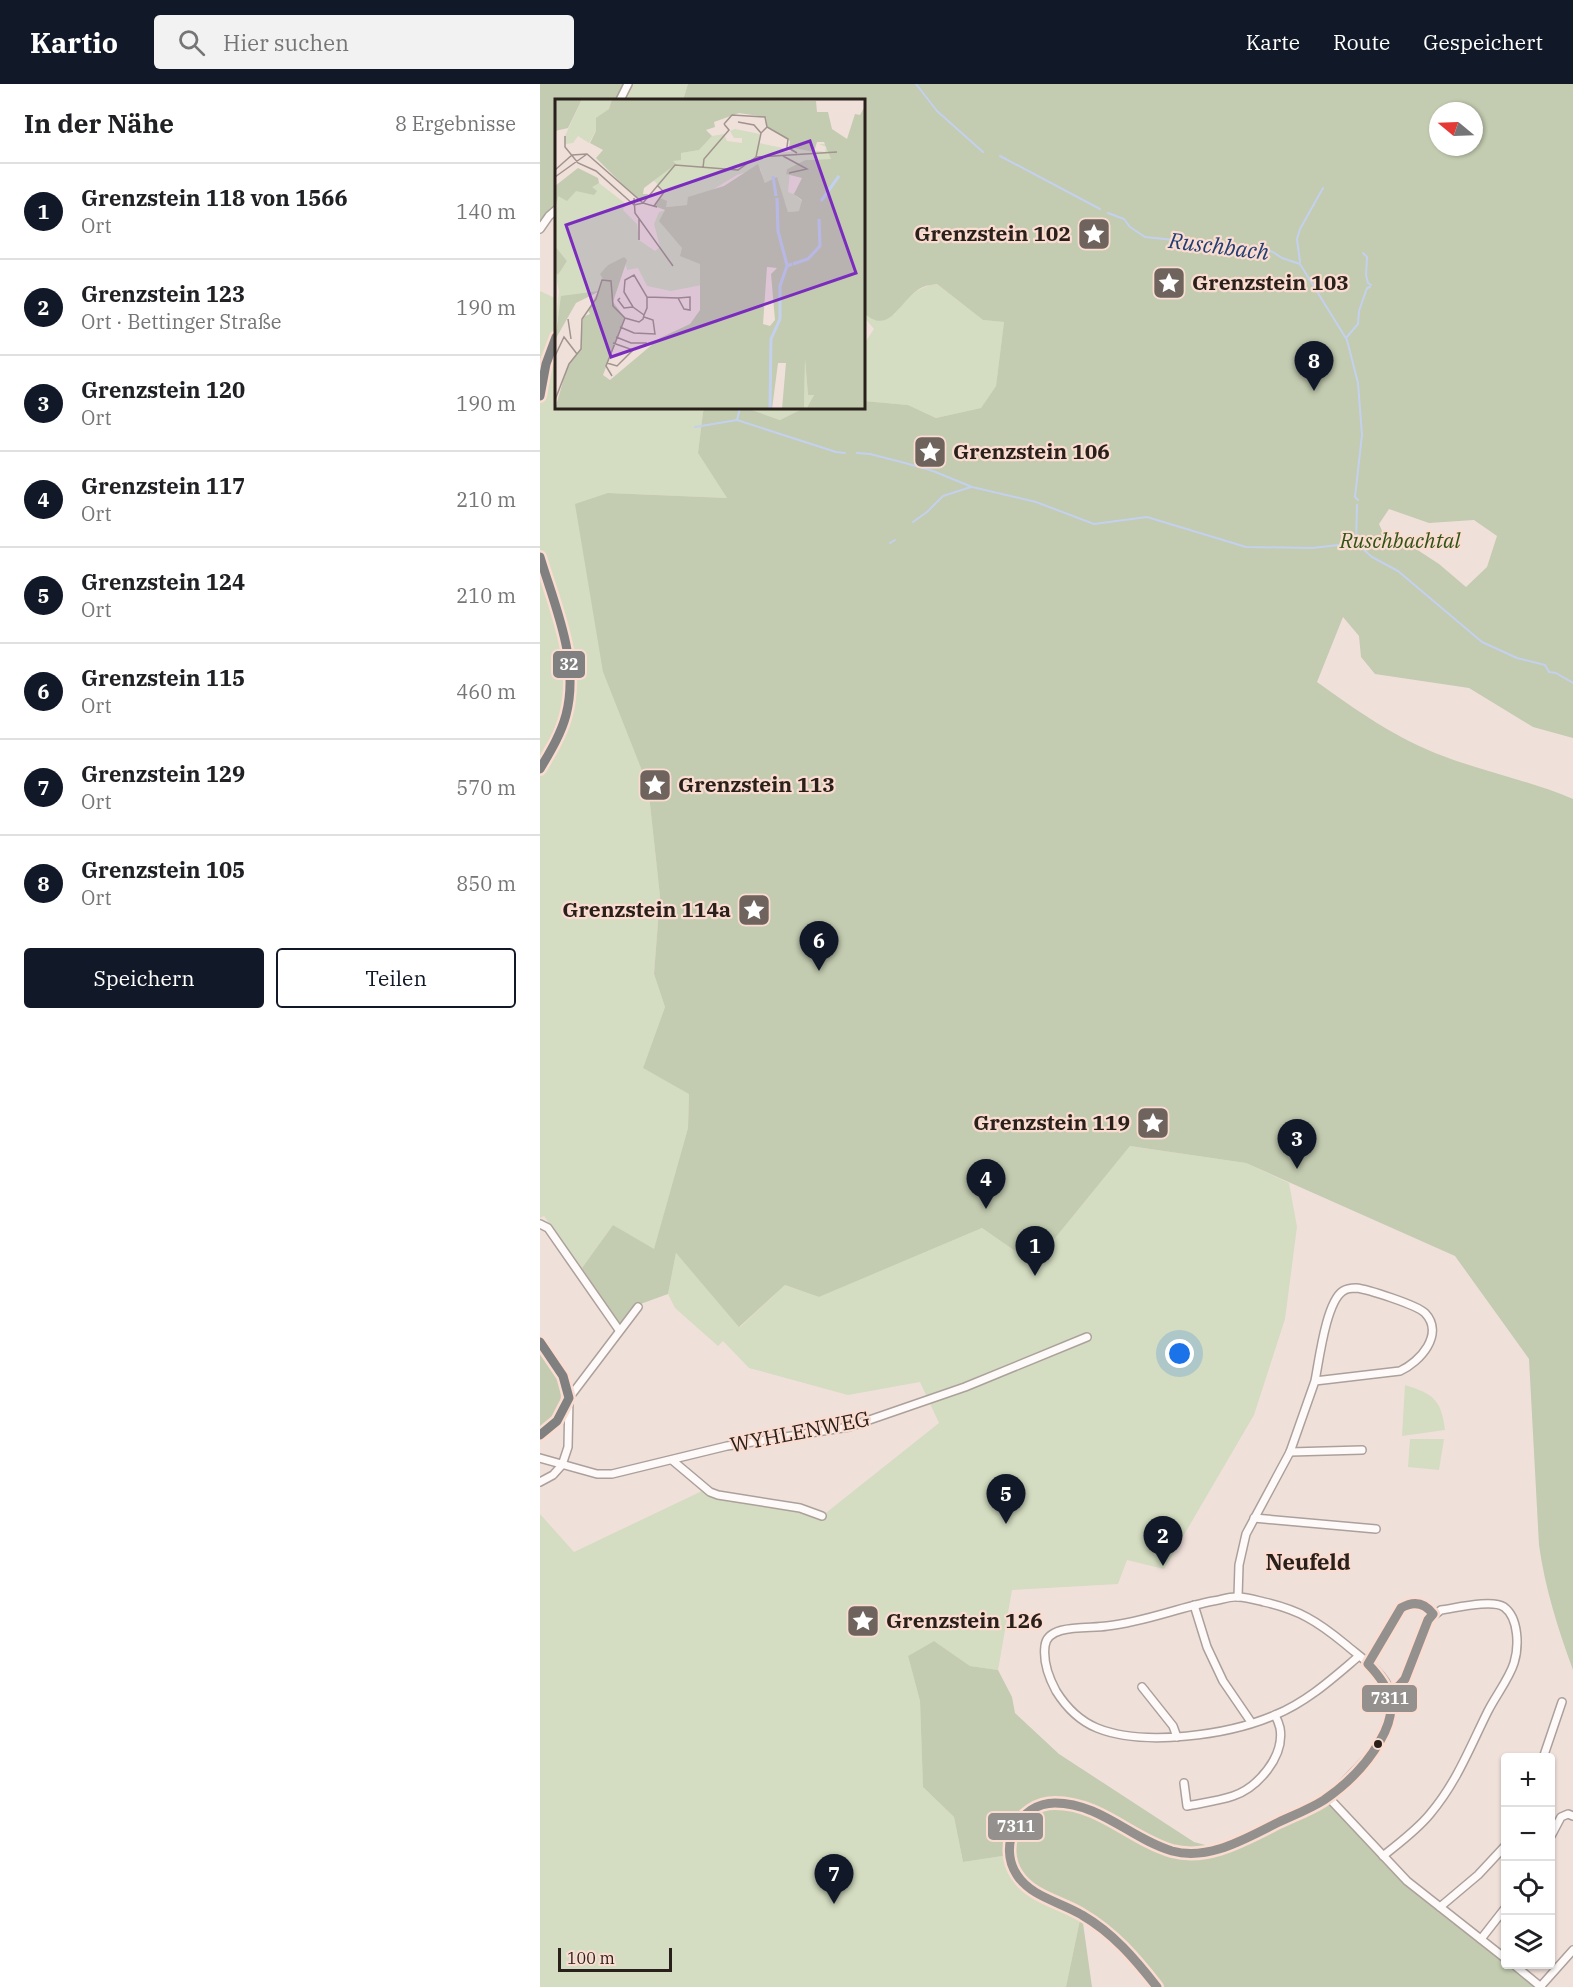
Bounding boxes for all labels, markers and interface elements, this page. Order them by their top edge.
search box [154,15,574,69]
text: Kartio [30,24,118,61]
icon: search [175,26,208,59]
text: Hier suchen [223,28,349,57]
text: Karte [1246,28,1300,56]
text: Route [1333,28,1390,56]
text: Gespeichert [1423,28,1543,56]
inset map [555,99,866,410]
north arrow [1429,102,1483,156]
text: In der Nähe [24,106,174,140]
text: 8 Ergebnisse [395,110,516,137]
text: Grenzstein 118 von 1566 [81,183,348,212]
text: 1 [38,198,50,225]
text: 140 m [456,198,516,225]
text: Ort [81,212,111,239]
place icon: Grenzstein 102 [1076,216,1112,252]
place label: Grenzstein 102 [914,219,1071,247]
water label: Ruschbach [1166,225,1271,266]
place icon: Grenzstein 103 [1151,265,1187,301]
place label: Grenzstein 103 [1192,268,1349,296]
text: Grenzstein 123 [81,279,245,308]
text: 2 [38,294,50,321]
text: 190 m [456,294,516,321]
text: Ort · Bettinger Straße [81,308,281,335]
pin: 8 [1294,342,1334,391]
text: Grenzstein 120 [81,375,245,404]
text: 3 [38,390,50,417]
text: 190 m [456,390,516,417]
text: Ort [81,404,111,431]
place icon: Grenzstein 106 [912,434,948,470]
place label: Grenzstein 106 [953,437,1110,465]
text: Grenzstein 117 [81,471,245,500]
text: 4 [38,486,50,513]
text: 210 m [456,486,516,513]
text: Ort [81,500,111,527]
park label: Ruschbachtal [1339,526,1461,554]
text: Grenzstein 124 [81,567,245,596]
text: 5 [38,582,50,609]
text: 210 m [456,582,516,609]
text: Ort [81,596,111,623]
line badge: 32 [552,650,586,679]
text: 32 [559,654,579,674]
text: Grenzstein 115 [81,663,245,692]
text: 6 [38,678,50,705]
text: 460 m [456,678,516,705]
text: Ort [81,692,111,719]
text: Grenzstein 129 [81,759,245,788]
place icon: Grenzstein 113 [637,767,673,803]
place label: Grenzstein 113 [678,770,835,798]
text: 7 [38,774,50,801]
text: 570 m [456,774,516,801]
text: Ort [81,788,111,815]
text: Grenzstein 105 [81,855,245,884]
text: 8 [38,870,50,897]
text: 850 m [456,870,516,897]
text: Ort [81,884,111,911]
place icon: Grenzstein 114a [736,892,772,928]
place label: Grenzstein 114a [562,895,731,923]
pin: 6 [800,922,838,971]
button: Speichern [24,948,264,1008]
button: Teilen [276,948,516,1008]
place icon: Grenzstein 119 [1135,1105,1171,1141]
place label: Grenzstein 119 [973,1108,1130,1136]
pin: 3 [1278,1120,1317,1169]
pin: 4 [966,1160,1006,1209]
pin: 1 [1016,1226,1054,1276]
your location [1165,1339,1194,1368]
street label: WYHLENWEG [728,1404,872,1458]
pin: 5 [986,1474,1026,1524]
pin: 2 [1144,1516,1182,1566]
district label: Neufeld [1265,1547,1351,1576]
place icon: Grenzstein 126 [845,1603,881,1639]
place label: Grenzstein 126 [886,1606,1043,1634]
line badge: 7311 [1361,1684,1418,1713]
text: 7311 [1371,1688,1409,1708]
unlabelled marker [1372,1738,1384,1750]
map controls [1501,1753,1555,1969]
button: + [1501,1753,1555,1807]
button: − [1501,1807,1555,1861]
line badge: 7311 [987,1812,1044,1841]
text: 7311 [997,1816,1035,1836]
pin: 7 [814,1854,854,1904]
button: locate [1501,1861,1555,1915]
button: layers [1501,1915,1555,1969]
scale bar [558,1945,672,1972]
text: 100 m [567,1948,615,1968]

